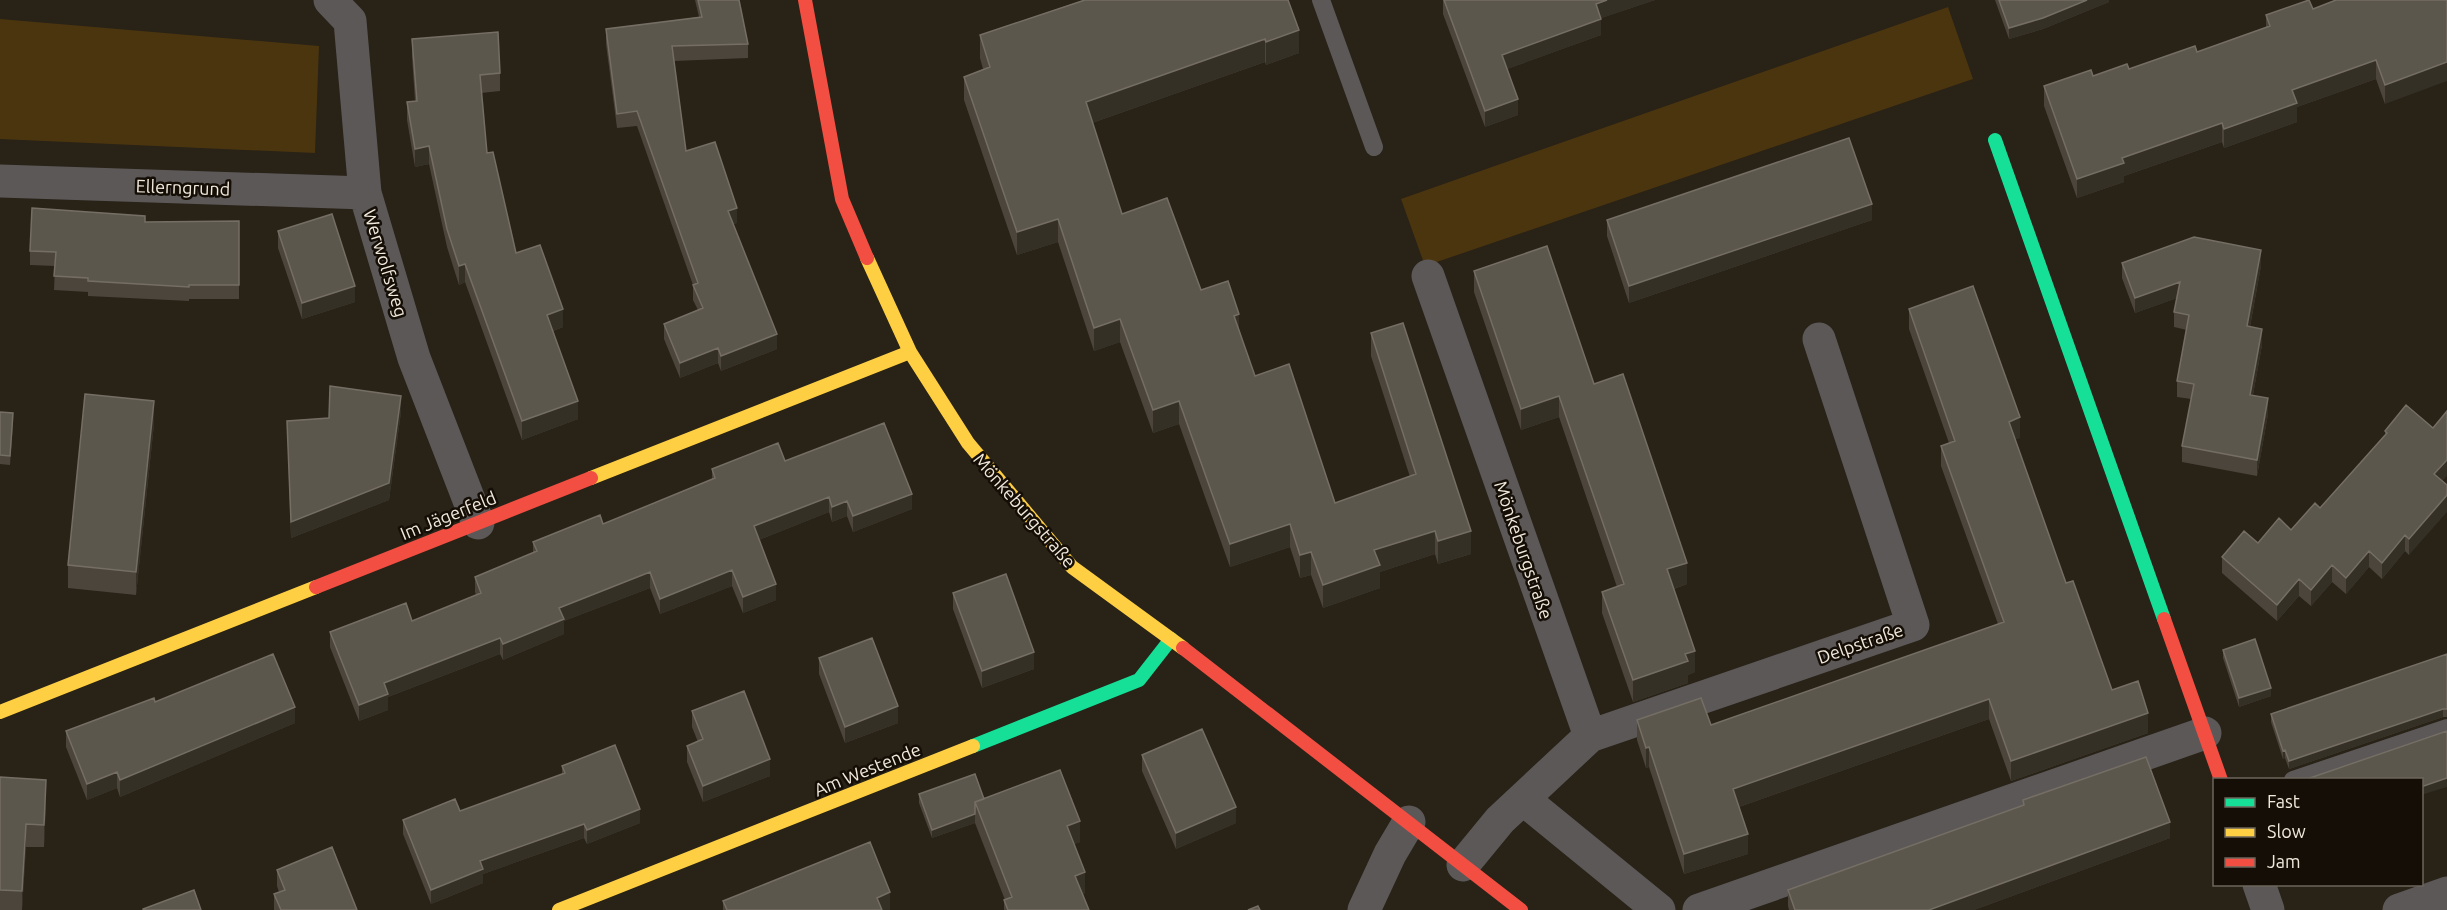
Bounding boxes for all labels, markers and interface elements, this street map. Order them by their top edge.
street label: Ellerngrund [135,175,231,199]
street label: Werwolfsweg [360,207,412,319]
street label: Mönkeburgstraße [970,449,1080,571]
street label: Mönkeburgstraße [1491,478,1557,622]
street label: Im Jägerfeld [397,487,499,543]
street label: Delpstraße [1814,619,1906,667]
street label: Am Westende [811,739,923,799]
legend [2213,778,2423,886]
text: Fast [2267,791,2300,811]
text: Slow [2267,821,2306,841]
text: Jam [2267,851,2301,871]

